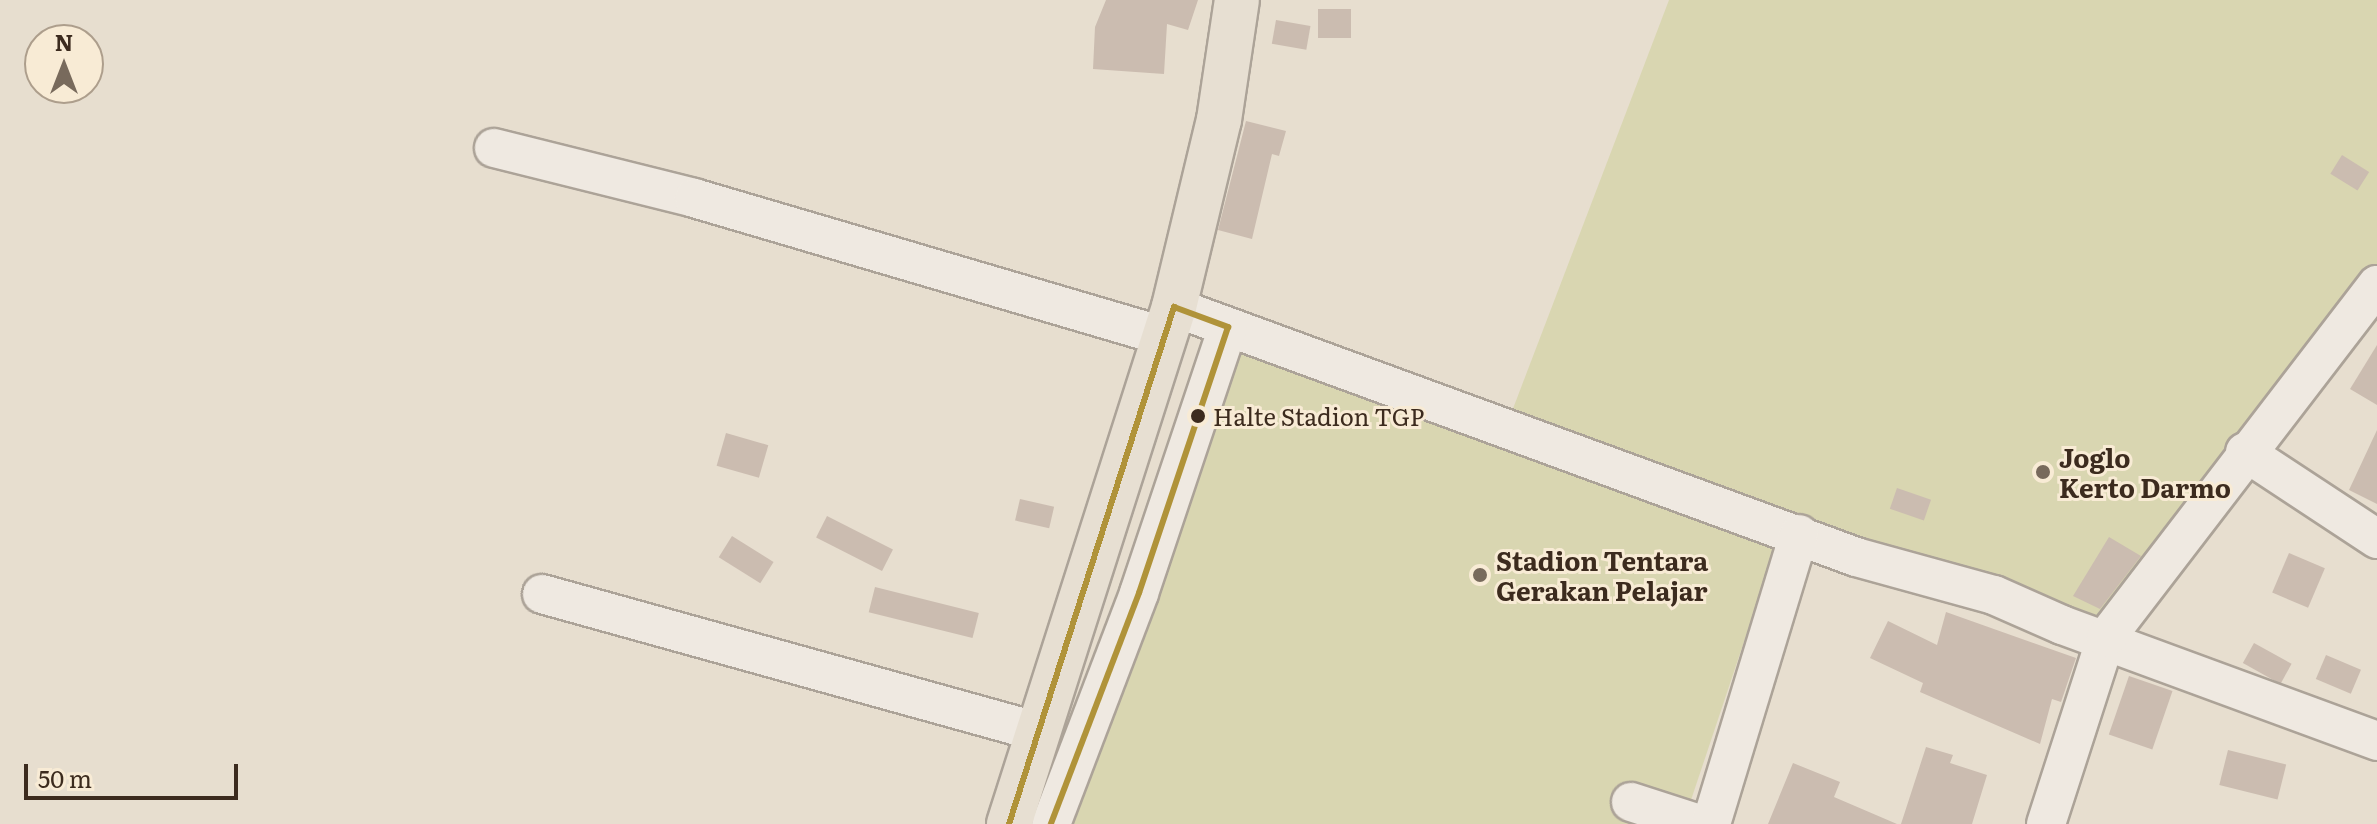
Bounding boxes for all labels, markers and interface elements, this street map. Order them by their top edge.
north arrow [24,24,104,104]
text: N [55,25,73,58]
place label: Halte Stadion TGP [1213,402,1424,430]
marker: Halte Stadion TGP [1190,408,1206,424]
place label: Joglo Kerto Darmo [2059,441,2231,502]
marker: Joglo Kerto Darmo [2034,463,2052,481]
place label: Stadion Tentara Gerakan Pelajar [1496,544,1708,606]
marker: Stadion Tentara Gerakan Pelajar [1471,566,1489,584]
scale bar [28,748,242,798]
text: 50 m [38,760,92,795]

